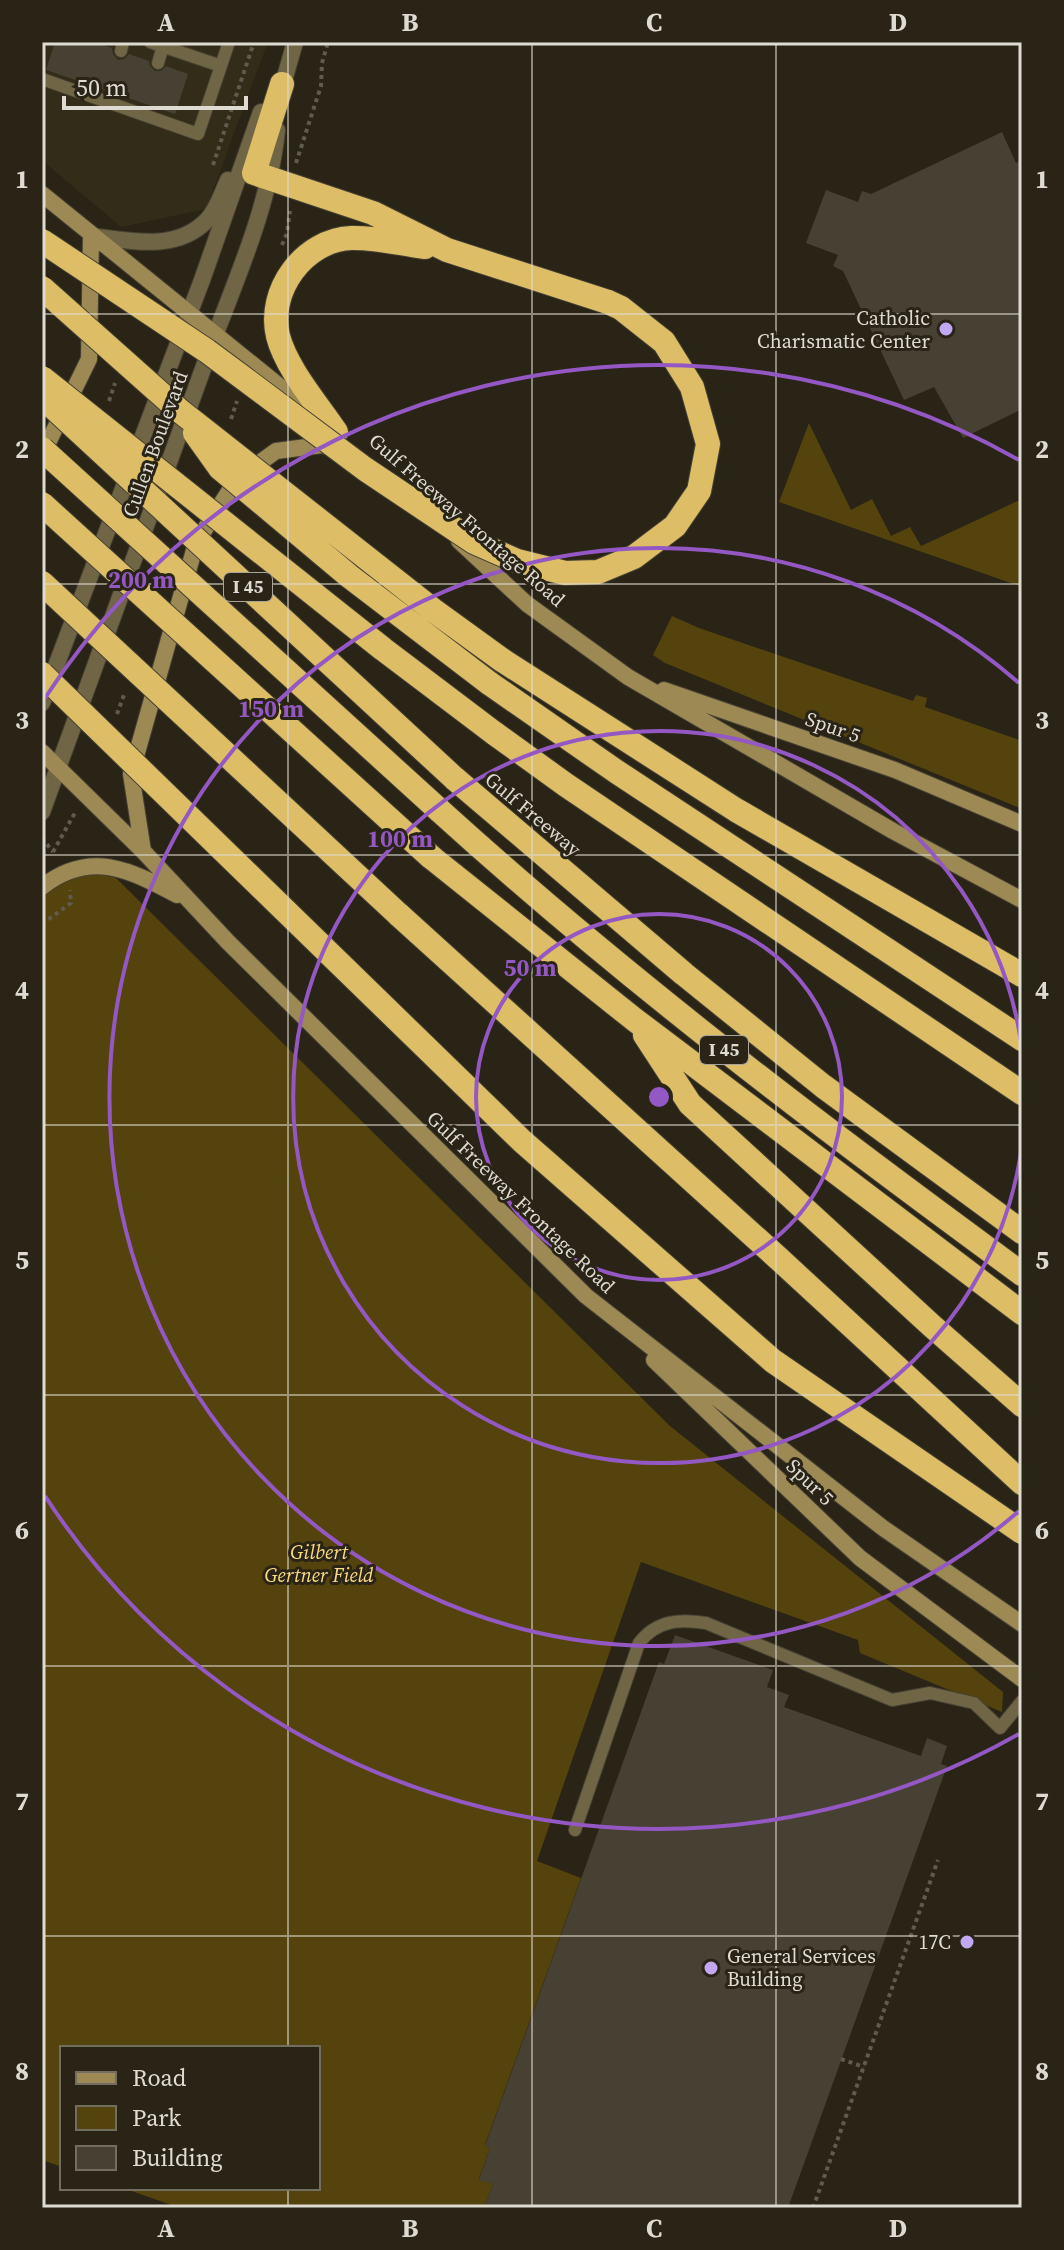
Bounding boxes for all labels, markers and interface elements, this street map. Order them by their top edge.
text: A [157,4,175,40]
text: B [402,4,419,40]
text: C [646,4,662,40]
text: D [889,4,907,40]
scale bar [64,60,246,110]
text: 50 m [76,71,127,104]
text: 1 [15,161,29,197]
text: 1 [1035,161,1049,197]
place label: Catholic Charismatic Center [757,304,931,355]
marker: Catholic Charismatic Center [937,320,955,338]
street label: Cullen Boulevard [116,367,195,521]
street label: Gulf Freeway Frontage Road [363,427,572,614]
text: 2 [15,431,29,467]
text: 2 [1035,431,1049,467]
text: 200 m [108,563,174,596]
road number: I 45 [224,573,272,601]
text: 150 m [238,692,304,725]
text: 3 [15,702,29,738]
text: 3 [1035,702,1049,738]
street label: Spur 5 [802,705,864,749]
street label: Gulf Freeway [479,765,588,863]
text: 100 m [367,822,433,855]
text: 50 m [504,951,557,984]
text: 4 [15,972,29,1008]
text: 4 [1035,972,1049,1008]
road number: I 45 [700,1036,748,1064]
centre of rings [645,1083,673,1111]
street label: Gulf Freeway Frontage Road [421,1105,622,1300]
text: 5 [15,1242,29,1278]
text: 5 [1035,1242,1049,1278]
street label: Spur 5 [780,1452,840,1512]
text: 6 [15,1512,29,1548]
text: 6 [1035,1512,1049,1548]
park label: Gilbert Gertner Field [264,1538,374,1589]
text: 7 [15,1783,29,1819]
text: 7 [1035,1783,1049,1819]
place label: 17C [918,1928,951,1956]
marker: 17C [958,1933,976,1951]
place label: General Services Building [727,1942,876,1993]
marker: General Services Building [702,1959,720,1977]
legend [60,2046,320,2190]
text: 8 [15,2053,29,2089]
text: 8 [1035,2053,1049,2089]
text: Road [132,2061,187,2094]
text: Park [132,2101,182,2134]
text: Building [132,2141,223,2174]
text: A [157,2210,175,2246]
text: B [402,2210,419,2246]
text: C [646,2210,662,2246]
text: D [889,2210,907,2246]

